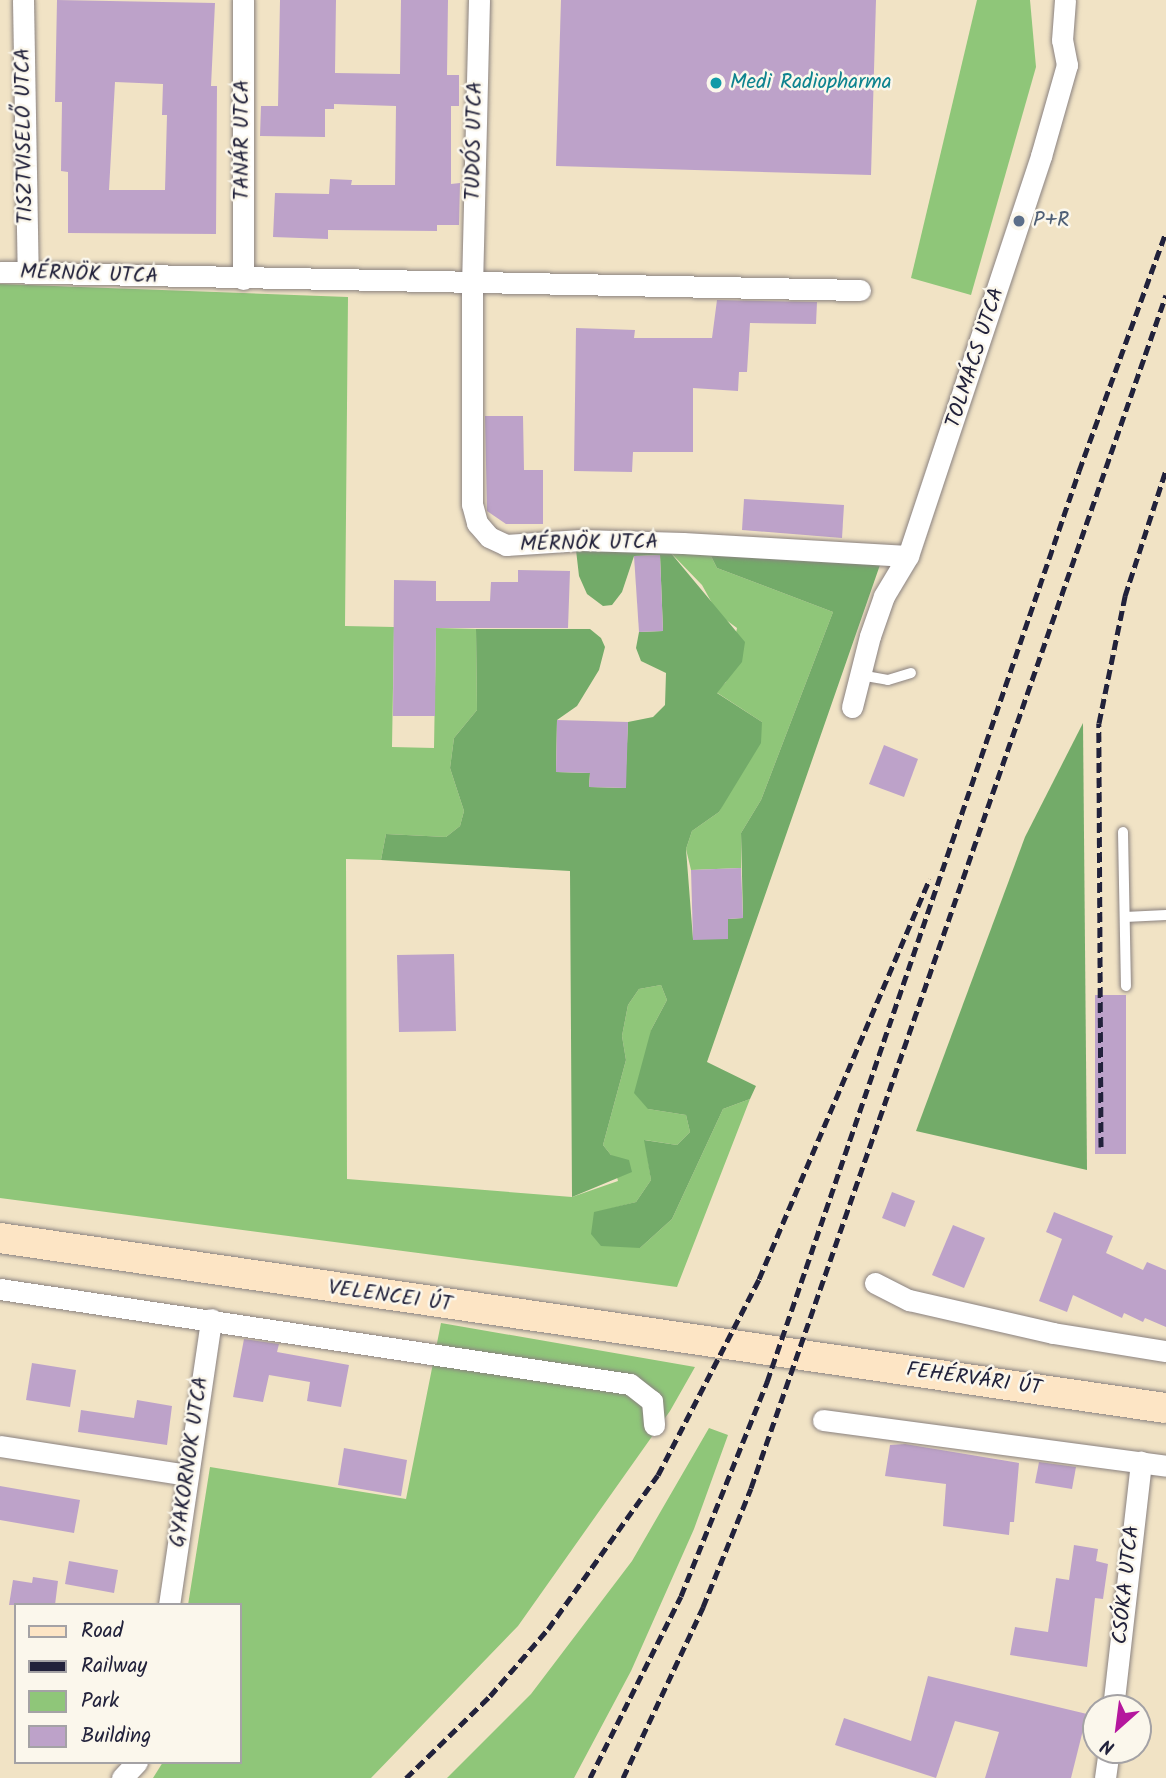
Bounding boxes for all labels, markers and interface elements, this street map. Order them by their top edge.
street label: TISZTVISELŐ UTCA [11,48,39,224]
place label: Medi Radiopharma [730,70,892,96]
marker: Medi Radiopharma [708,75,724,91]
street label: TANÁR UTCA [230,80,256,200]
street label: TUDÓS UTCA [461,81,489,201]
place label: P+R [1033,208,1069,234]
marker: P+R [1011,213,1027,229]
street label: MÉRNÖK UTCA [20,260,158,290]
street label: TOLMÁCS UTCA [941,285,1011,431]
street label: MÉRNÖK UTCA [520,530,658,558]
street label: VELENCEI ÚT [326,1276,454,1318]
street label: FEHÉRVÁRI ÚT [905,1358,1043,1402]
street label: GYAKORNOK UTCA [166,1375,214,1549]
street label: CSÓKA UTCA [1108,1524,1146,1646]
legend [14,1603,242,1764]
text: Road [81,1615,123,1648]
text: Railway [81,1650,147,1683]
text: Park [81,1685,119,1718]
north arrow [1082,1694,1152,1764]
text: Building [81,1720,151,1753]
text: N [1096,1730,1120,1762]

